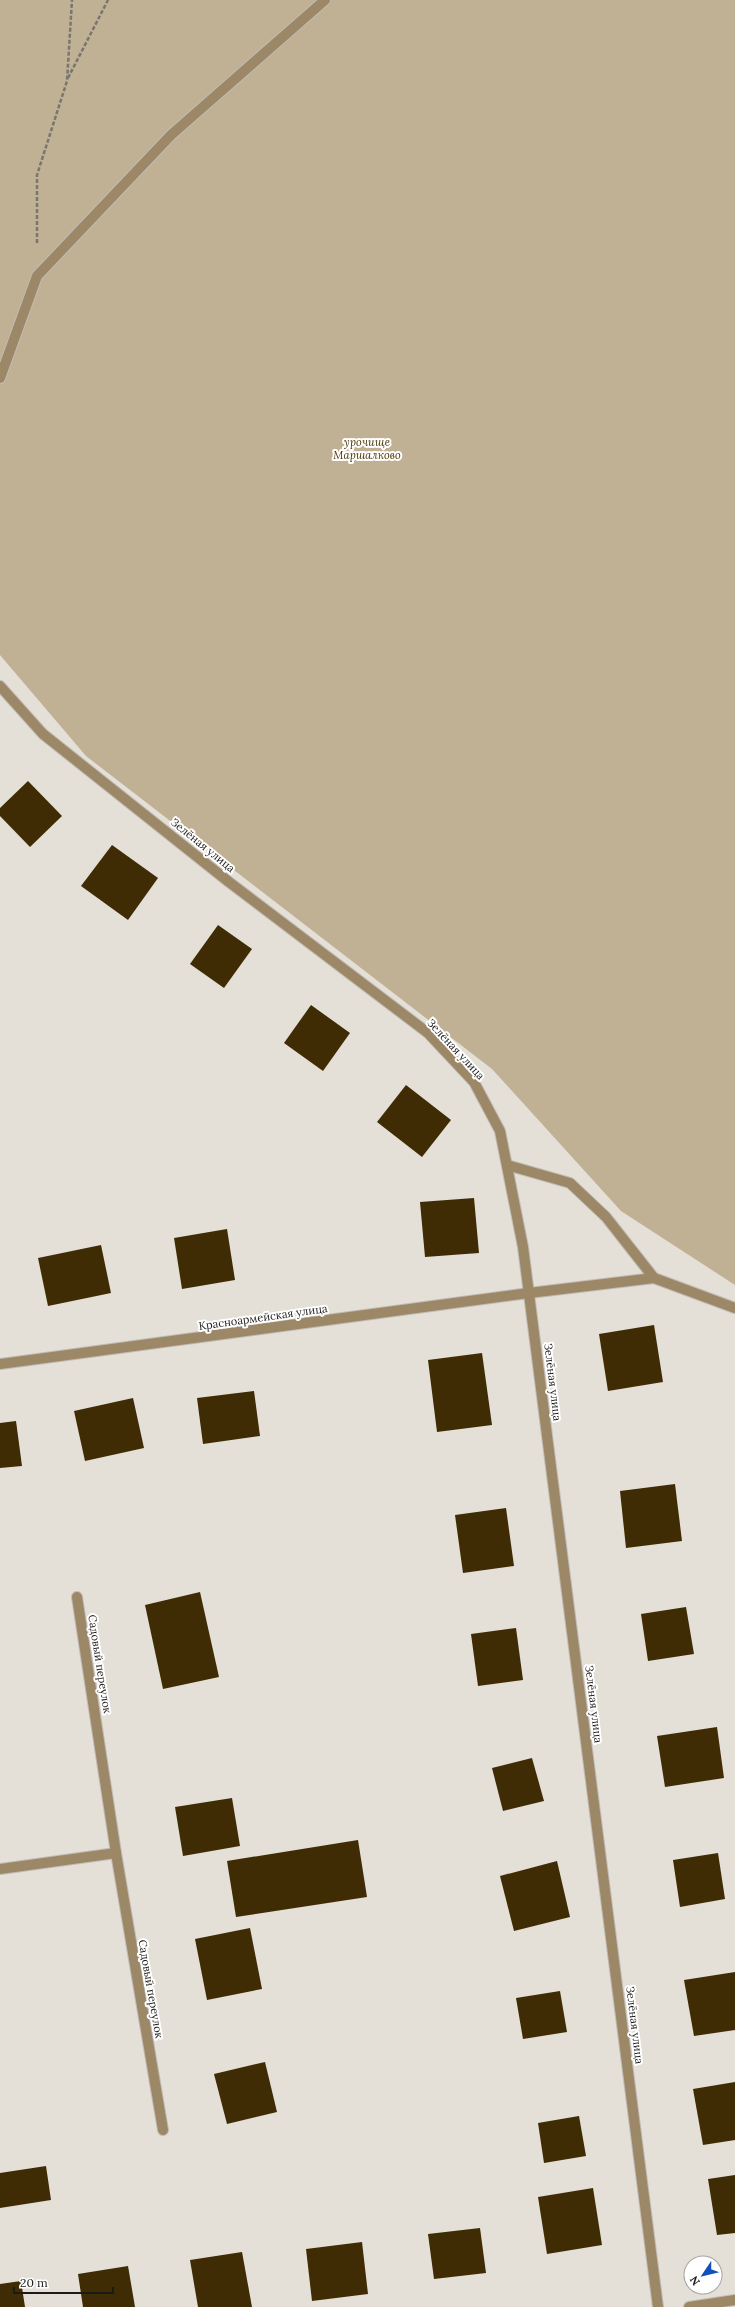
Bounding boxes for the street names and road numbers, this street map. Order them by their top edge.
street label: Зелёная улица [168,815,238,875]
street label: Зелёная улица [424,1016,488,1083]
street label: Красноармейская улица [198,1301,329,1333]
street label: Зелёная улица [541,1342,565,1422]
street label: Садовый переулок [85,1614,115,1714]
street label: Зелёная улица [582,1664,606,1744]
street label: Садовый переулок [135,1939,167,2039]
street label: Зелёная улица [623,1985,647,2065]

